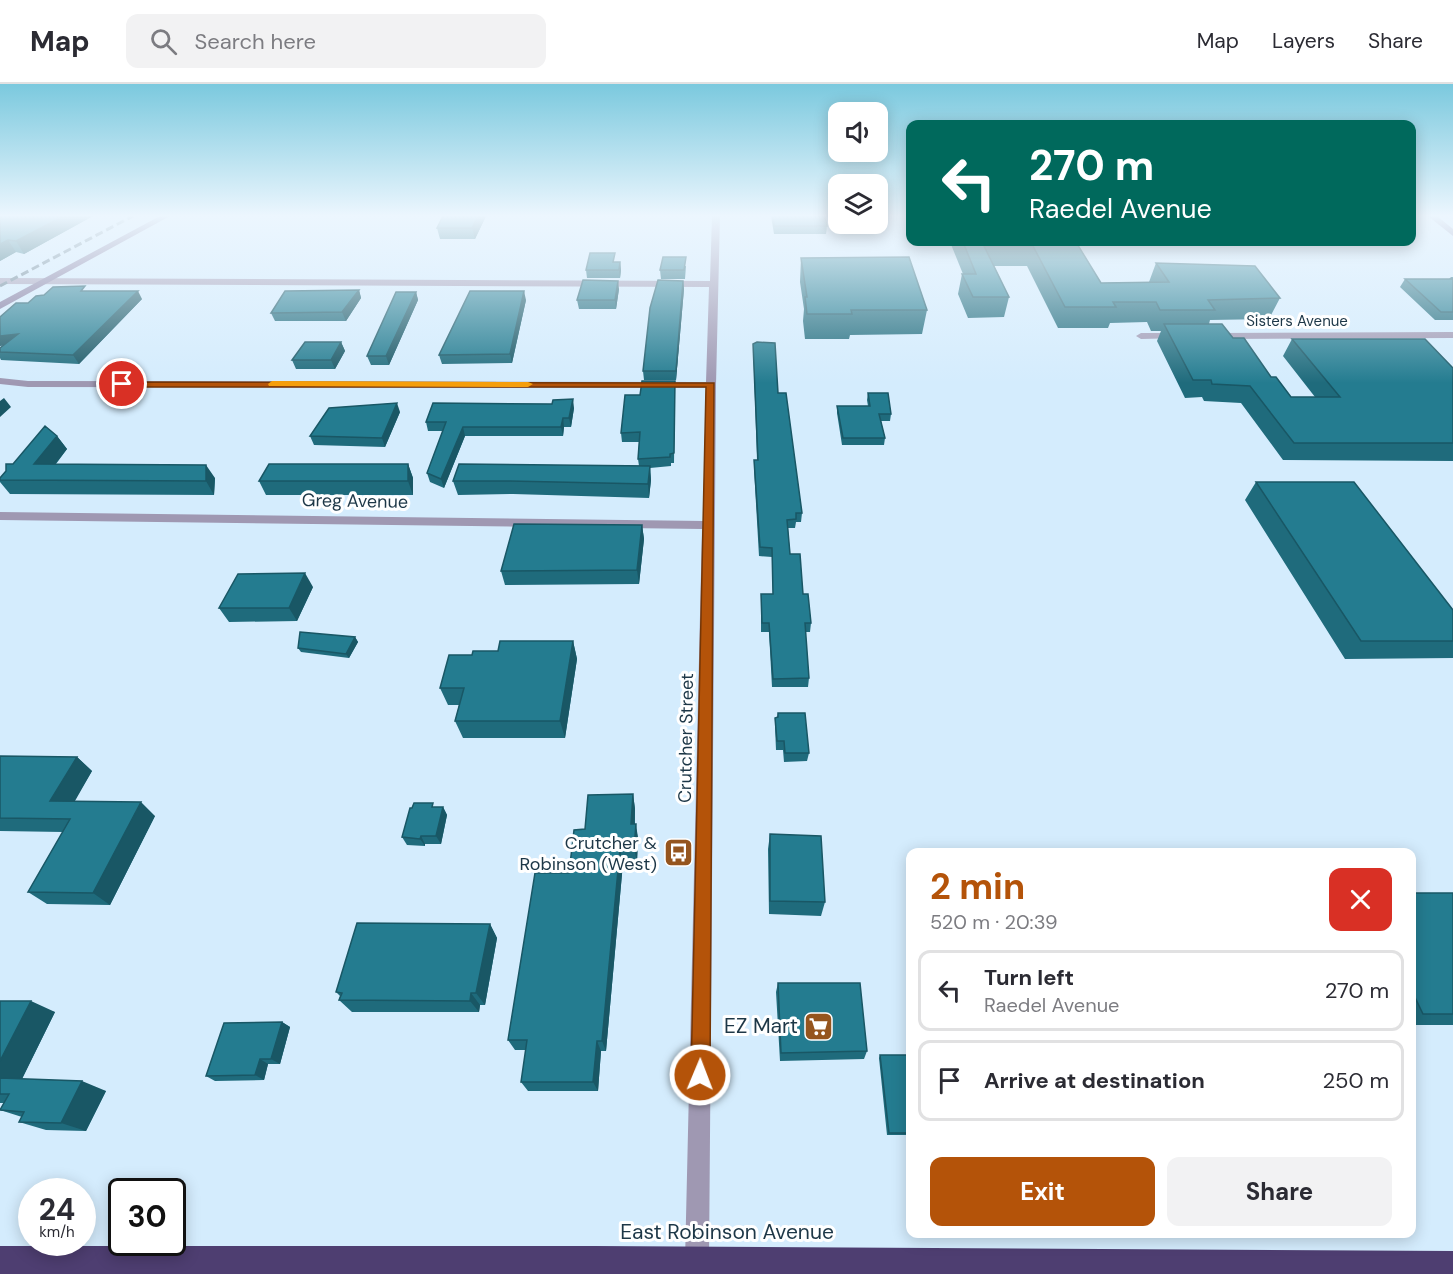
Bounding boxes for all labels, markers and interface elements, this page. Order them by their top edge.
search box [126,14,546,68]
text: Map [30,23,90,60]
icon: search [147,25,180,58]
text: Search here [195,27,316,56]
text: Map [1197,27,1239,55]
text: Layers [1272,27,1335,55]
text: Share [1368,27,1423,55]
map controls [828,102,888,234]
button: sound [828,102,888,162]
text: 270 m [1029,138,1154,193]
icon: left [930,144,1008,222]
button: layers [828,174,888,234]
text: Raedel Avenue [1029,191,1212,226]
street label: Sisters Avenue [1246,311,1348,331]
pin [96,358,147,409]
icon: arrive [105,367,138,400]
street label: Greg Avenue [302,488,408,514]
street label: Crutcher Street [673,673,699,803]
place label: Crutcher & Robinson (West) [520,831,657,876]
bus stop icon: Crutcher & Robinson (West) [662,837,694,869]
text: 2 min [930,863,1025,910]
button: close [1329,868,1392,931]
text: 520 m · 20:39 [930,909,1057,935]
text: Turn left [984,963,1074,992]
icon: left [933,974,966,1007]
text: 270 m [1325,976,1389,1005]
text: Raedel Avenue [984,992,1119,1018]
supermarket icon: EZ Mart [803,1010,835,1042]
place label: EZ Mart [724,1012,798,1040]
position arrow [668,1043,732,1107]
icon: arrive [933,1064,966,1097]
text: Arrive at destination [984,1066,1205,1095]
text: 250 m [1322,1066,1389,1095]
button: Exit [930,1157,1155,1226]
button: Share [1167,1157,1392,1226]
speed limit sign: 30 [108,1178,186,1256]
text: 24 [39,1190,75,1229]
street label: East Robinson Avenue [620,1218,834,1246]
text: km/h [39,1222,75,1242]

